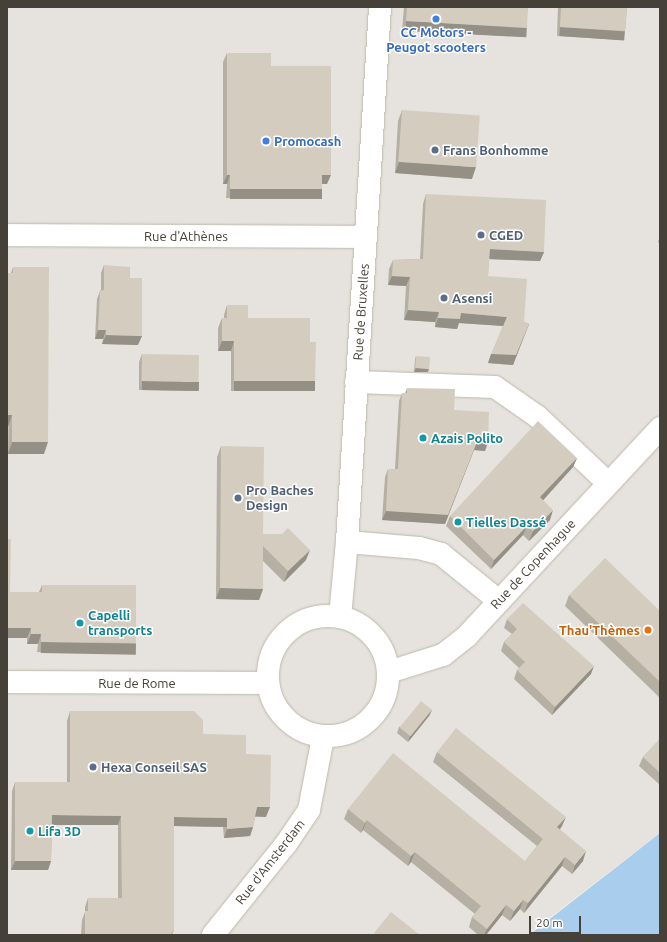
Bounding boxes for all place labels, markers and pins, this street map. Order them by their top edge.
marker: CC Motors - Peugot scooters [431,14,441,24]
place label: CC Motors - Peugot scooters [386,25,486,56]
place label: Promocash [274,133,341,149]
marker: Promocash [261,136,271,146]
place label: Frans Bonhomme [443,142,549,158]
marker: Frans Bonhomme [430,145,440,155]
place label: CGED [489,227,523,243]
marker: CGED [476,230,486,240]
place label: Asensi [452,290,492,306]
marker: Asensi [439,293,449,303]
place label: Azais Polito [431,430,503,446]
marker: Azais Polito [418,433,428,443]
place label: Pro Baches Design [246,483,314,514]
marker: Pro Baches Design [233,493,243,503]
place label: Tielles Dassé [466,514,546,530]
marker: Tielles Dassé [453,517,463,527]
place label: Capelli transports [88,608,152,639]
marker: Capelli transports [75,618,85,628]
place label: Thau'Thèmes [559,622,640,638]
marker: Thau'Thèmes [643,625,653,635]
place label: Hexa Conseil SAS [101,759,207,775]
marker: Hexa Conseil SAS [88,762,98,772]
place label: Lifa 3D [38,823,81,839]
marker: Lifa 3D [25,826,35,836]

